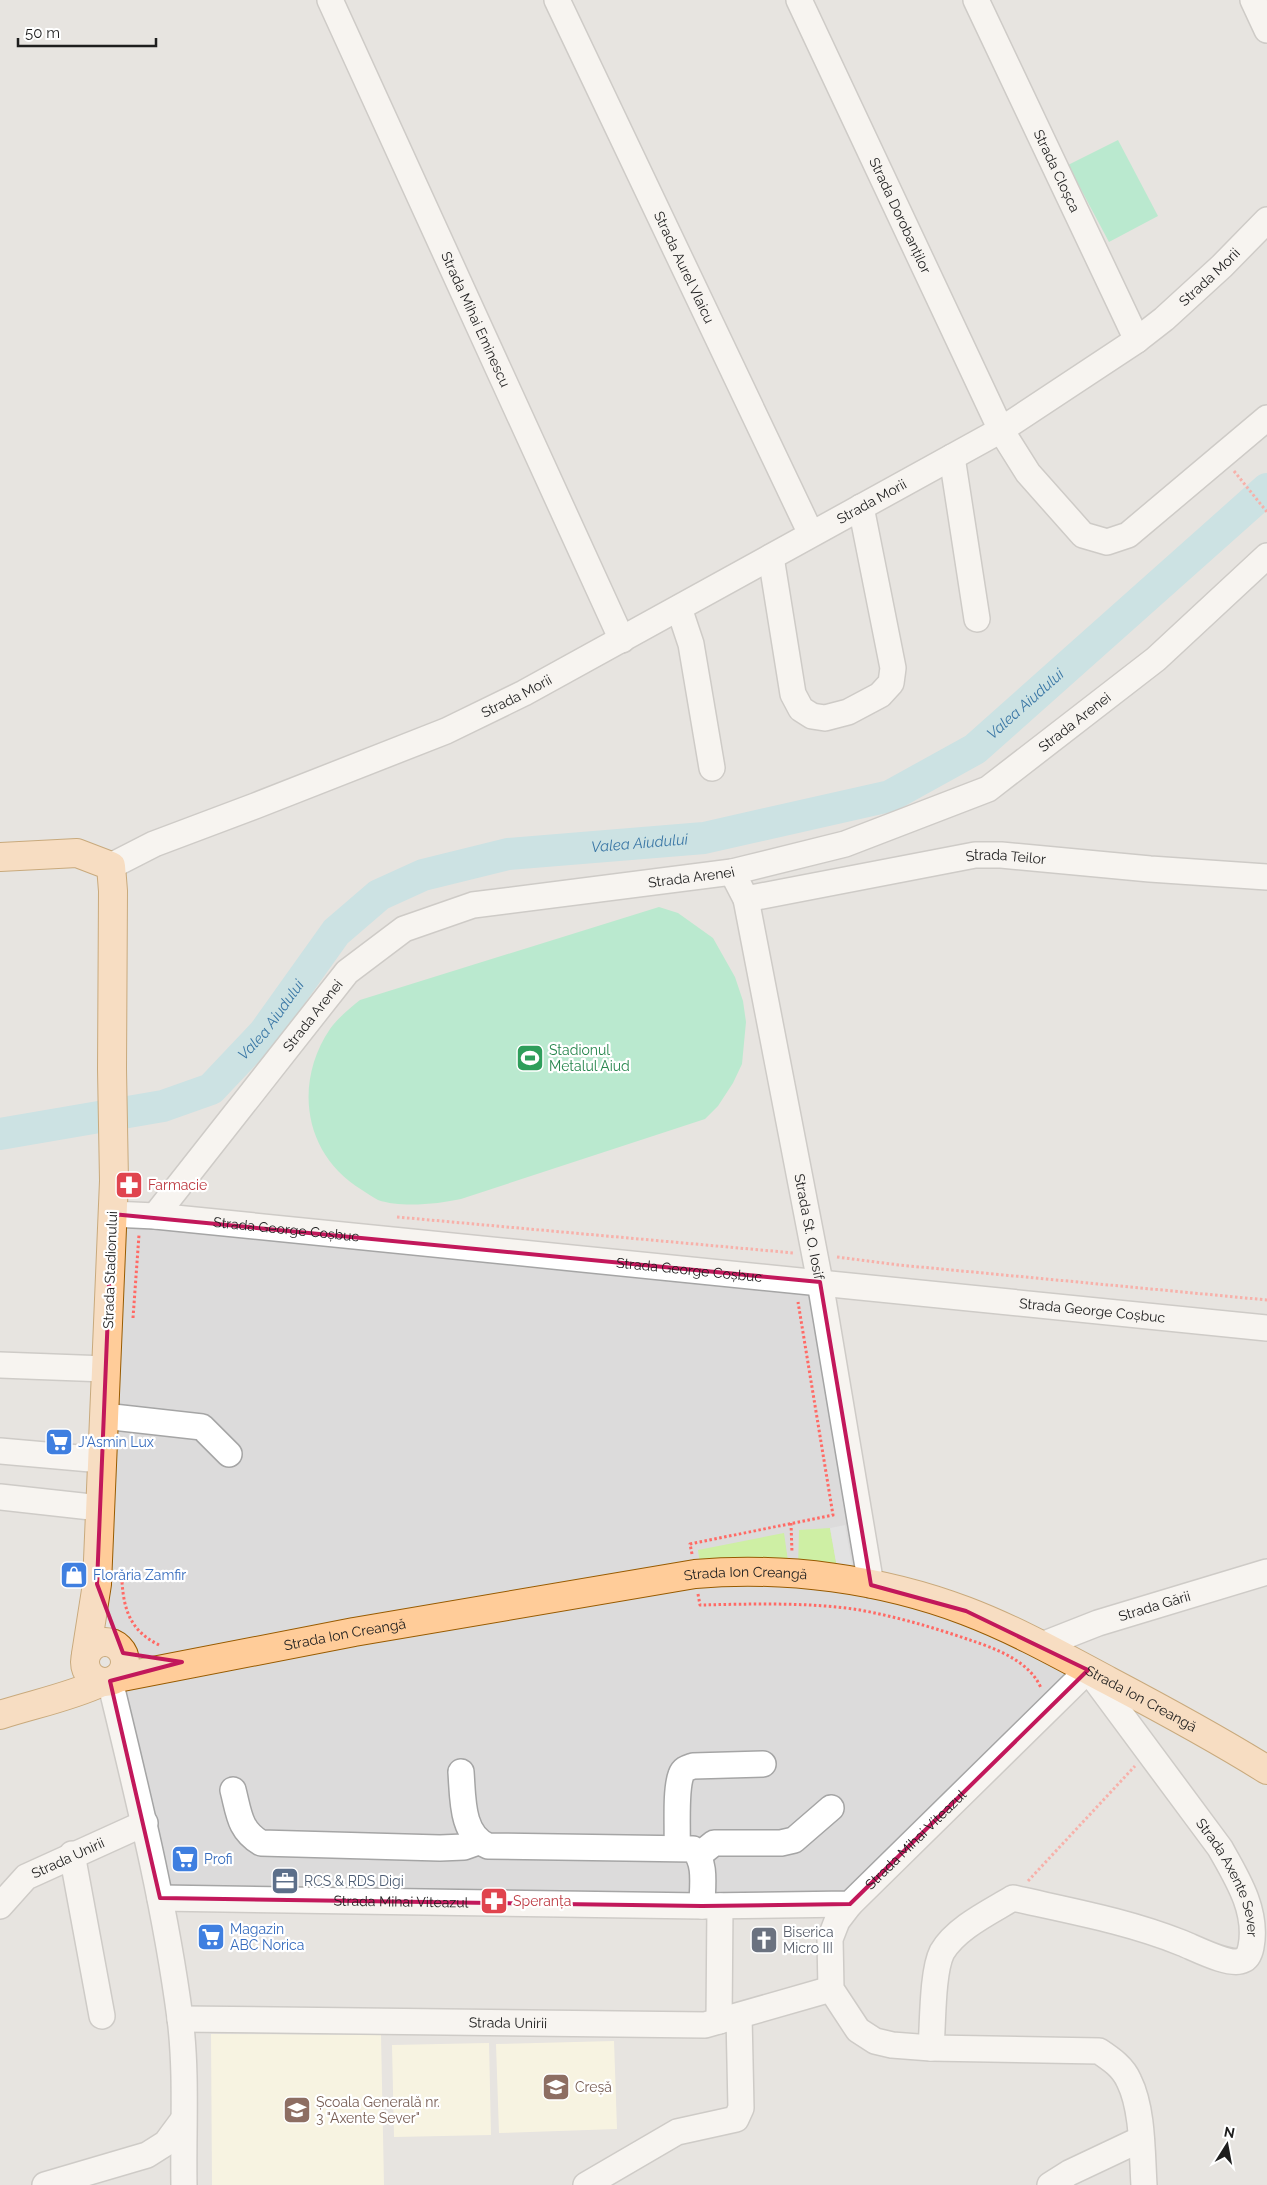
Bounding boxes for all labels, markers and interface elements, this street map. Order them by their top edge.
scale bar [18,15,155,47]
text: 50 m [25,24,60,42]
street label: Strada Cloșca [1031,127,1083,215]
street label: Strada Dorobanților [866,155,934,276]
street label: Strada Aurel Vlaicu [651,209,718,326]
street label: Strada Morii [1176,245,1243,309]
street label: Strada Mihai Eminescu [438,249,513,389]
street label: Strada Morii [834,476,909,527]
water label: Valea Aiudului [983,665,1068,743]
street label: Strada Morii [478,671,554,721]
street label: Strada Arenei [1035,689,1114,755]
water label: Valea Aiudului [590,830,689,856]
street label: Strada Teilor [964,847,1047,867]
street label: Strada Arenei [647,864,736,891]
water label: Valea Aiudului [234,976,308,1064]
street label: Strada Arenei [280,976,346,1055]
place label: Stadionul Metalul Aiud [549,1042,630,1074]
sports icon: Stadionul Metalul Aiud [515,1043,545,1073]
pharmacy icon: Farmacie [114,1170,144,1200]
street label: Strada St. O. Iosif [791,1172,828,1282]
place label: Farmacie [148,1177,207,1193]
street label: Strada Stadionului [100,1211,120,1329]
street label: Strada George Coșbuc [213,1214,360,1245]
street label: Strada George Coșbuc [615,1254,763,1285]
street label: Strada George Coșbuc [1018,1295,1166,1326]
supermarket icon: J'Asmin Lux [44,1427,74,1457]
place label: J'Asmin Lux [78,1434,154,1450]
shop icon: Florăria Zamfir [59,1560,89,1590]
street label: Strada Ion Creangă [683,1564,808,1584]
place label: Florăria Zamfir [93,1567,186,1583]
street label: Strada Gării [1116,1588,1192,1624]
street label: Strada Ion Creangă [283,1615,407,1653]
street label: Strada Ion Creangă [1083,1662,1199,1735]
street label: Strada Mihai Viteazul [862,1786,969,1893]
street label: Strada Axente Sever [1193,1815,1260,1937]
street label: Strada Unirii [29,1835,107,1881]
supermarket icon: Profi [170,1844,200,1874]
place label: Profi [204,1851,233,1867]
office icon: RCS & RDS Digi [270,1866,300,1896]
place label: RCS & RDS Digi [304,1873,404,1889]
pharmacy icon: Speranța [479,1886,509,1916]
street label: Strada Mihai Viteazul [333,1893,469,1911]
place label: Speranța [513,1893,571,1909]
place label: Magazin ABC Norica [230,1921,304,1953]
supermarket icon: Magazin ABC Norica [196,1922,226,1952]
place label: Biserica Micro III [783,1924,834,1956]
church icon: Biserica Micro III [749,1925,779,1955]
street label: Strada Unirii [469,2014,547,2031]
school or university icon: Creșă [541,2072,571,2102]
place label: Creșă [575,2079,612,2095]
place label: Școala Generală nr. 3 "Axente Sever" [316,2094,440,2126]
school or university icon: Școala Generală nr. 3 "Axente Sever" [282,2095,312,2125]
north arrow [1202,2120,1252,2170]
text: N [1223,2123,1236,2141]

